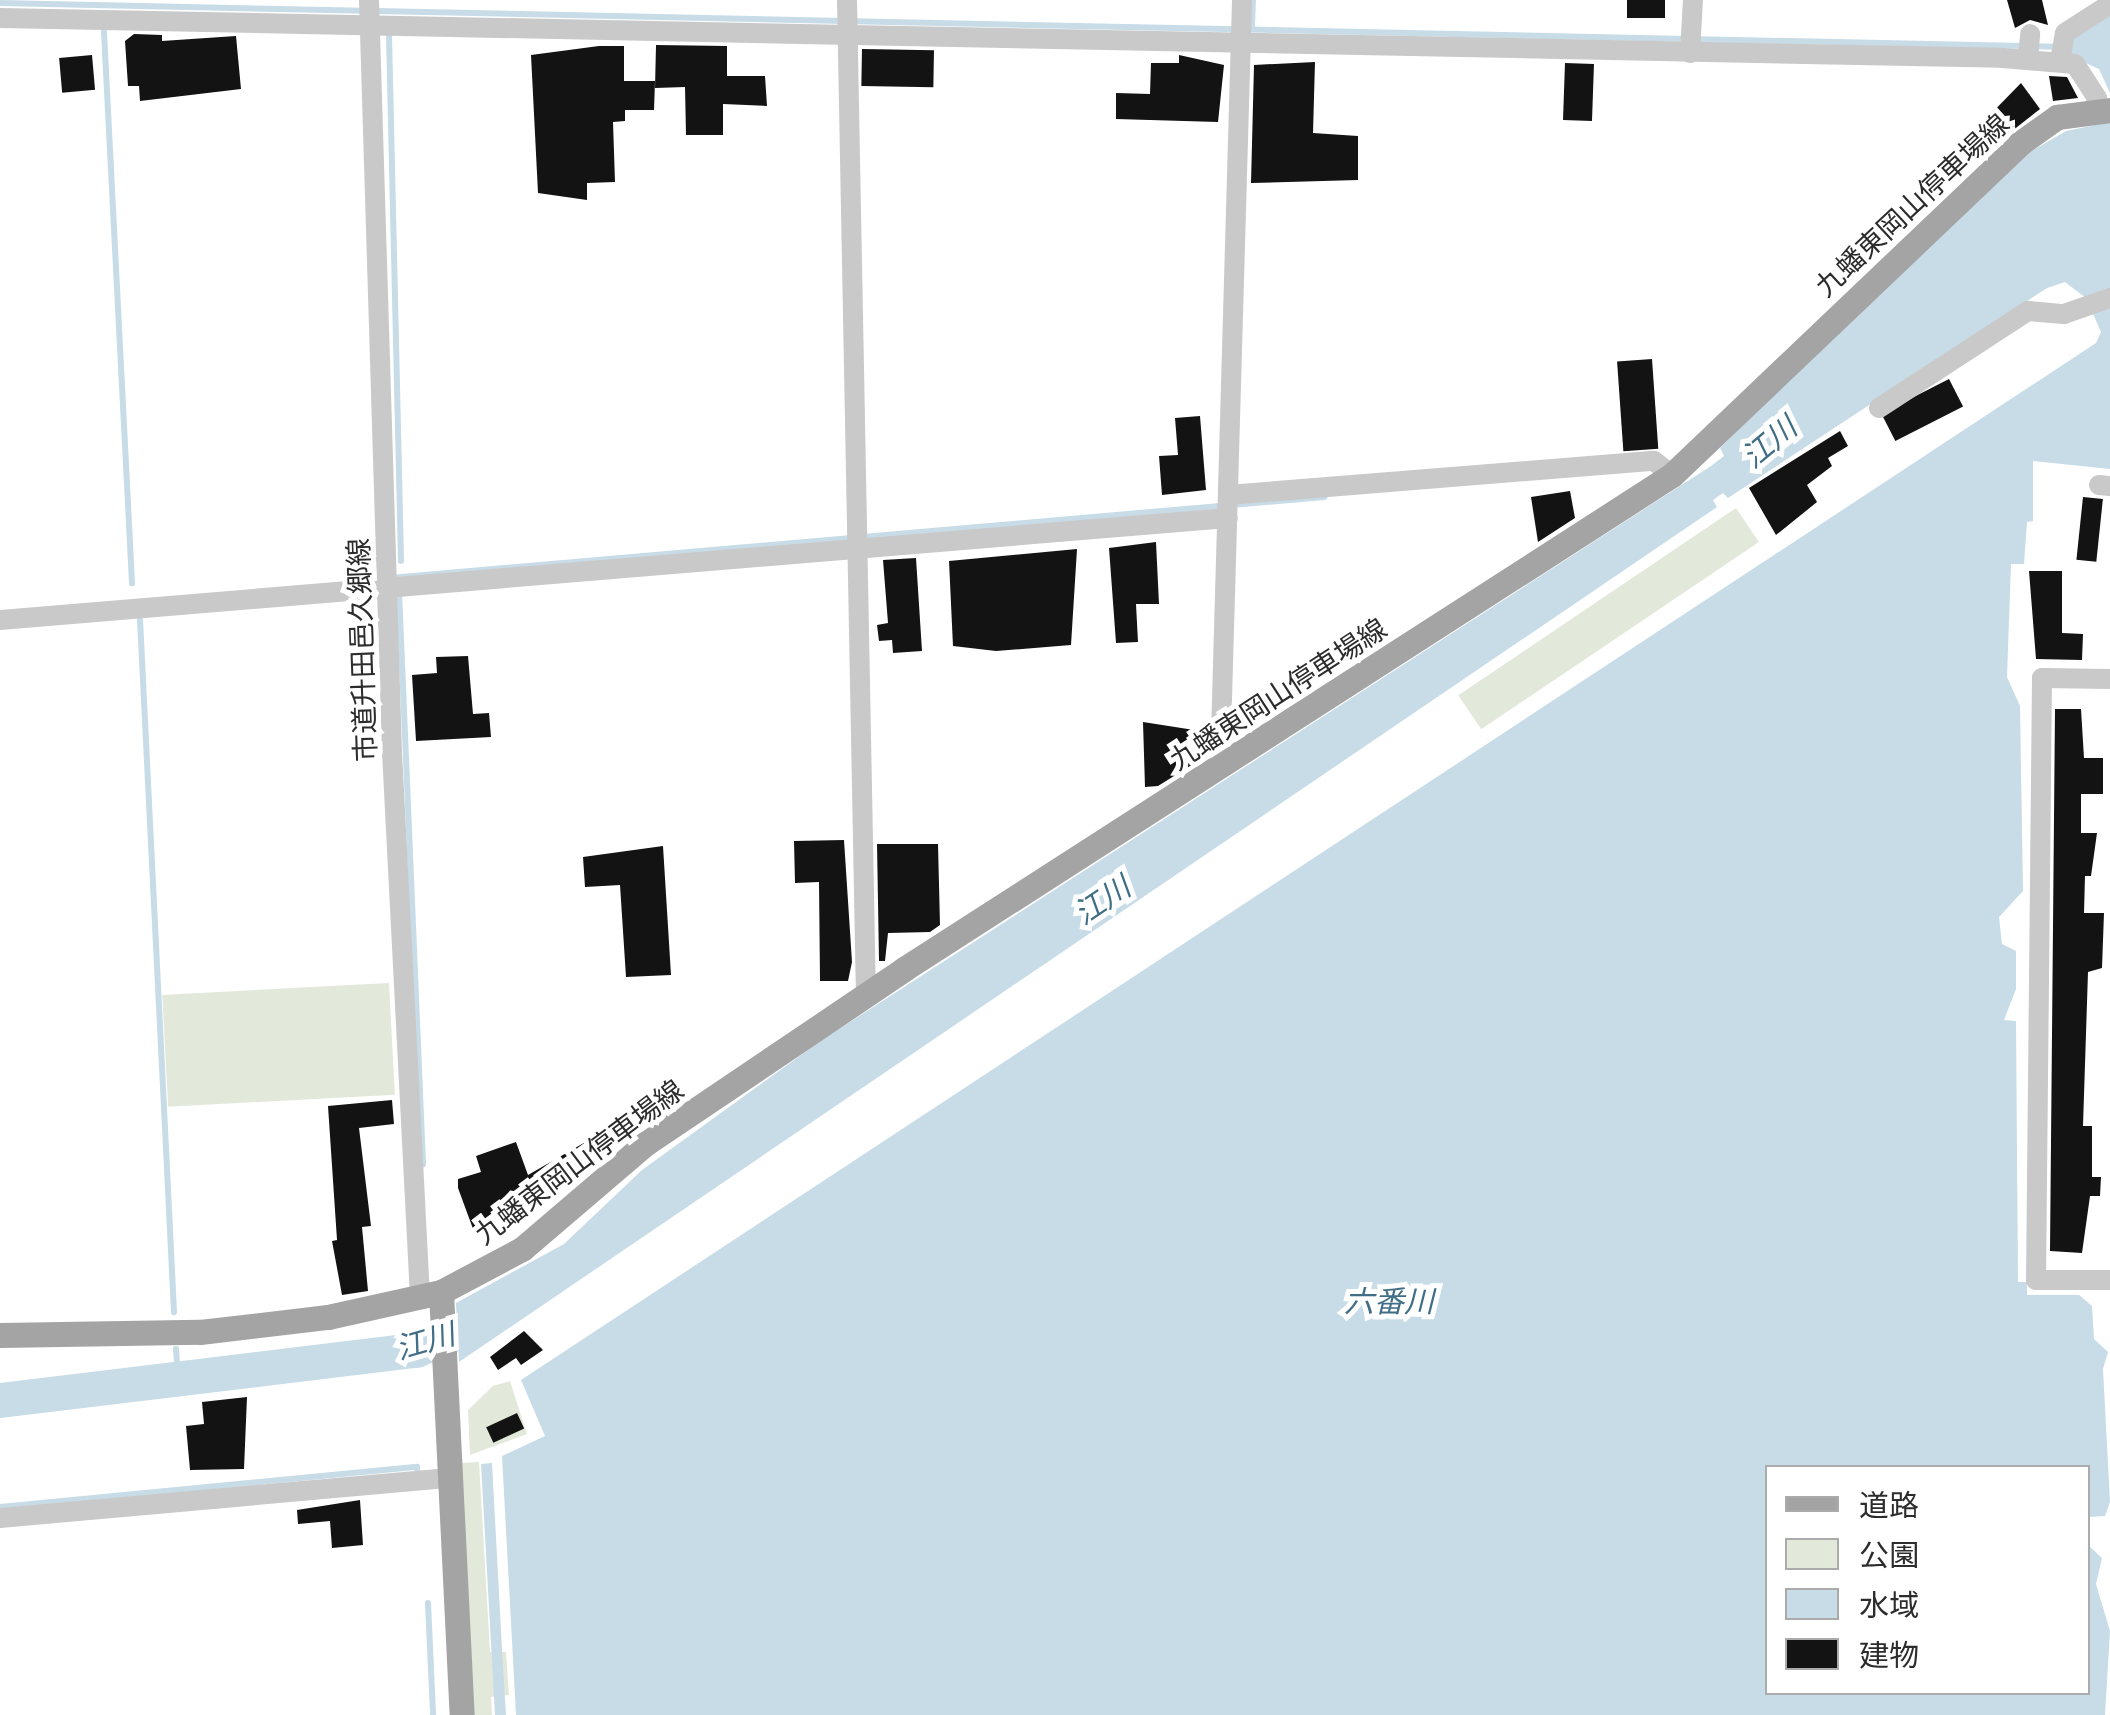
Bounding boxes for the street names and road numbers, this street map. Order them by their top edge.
street label: 九蟠東岡山停車場線 [1808,107,2016,303]
street label: 市道升田邑久郷線 [341,537,383,763]
street label: 九蟠東岡山停車場線 [1163,611,1393,777]
street label: 九蟠東岡山停車場線 [468,1073,690,1251]

